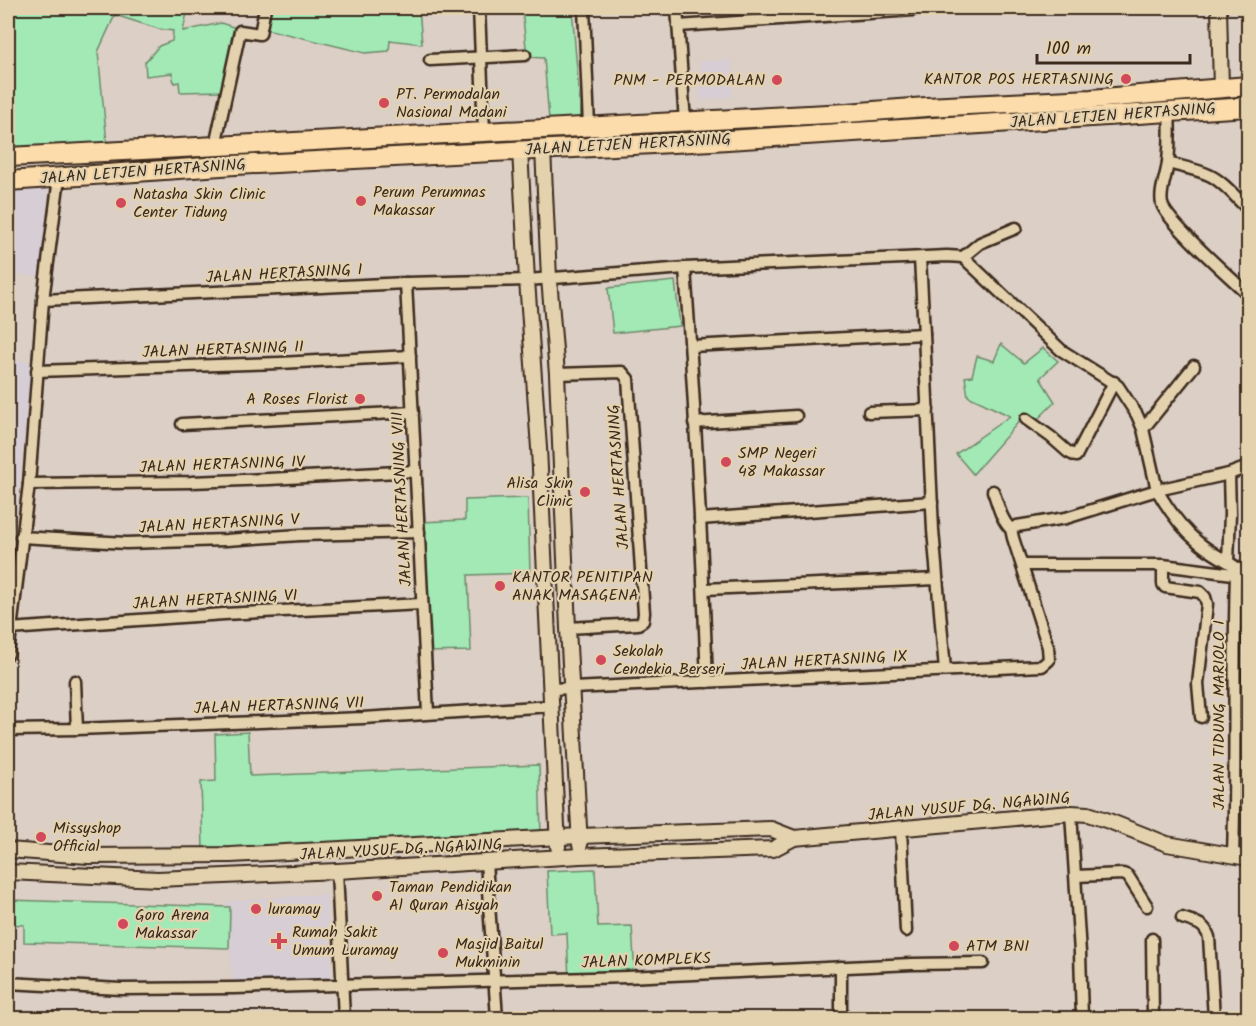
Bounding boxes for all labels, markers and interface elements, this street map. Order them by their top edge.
scale bar [1037,27,1190,65]
text: 100 m [1046,35,1091,64]
place label: KANTOR POS HERTASNING [924,67,1114,92]
place label: PNM - PERMODALAN [614,68,765,93]
marker: KANTOR POS HERTASNING [1119,72,1133,86]
marker: PNM - PERMODALAN [770,73,784,87]
place label: PT. Permodalan Nasional Madani [396,82,508,125]
marker: PT. Permodalan Nasional Madani [377,96,391,110]
street label: JALAN LETJEN HERTASNING [1009,96,1217,136]
street label: JALAN LETJEN HERTASNING [524,127,732,163]
street label: JALAN LETJEN HERTASNING [39,152,247,192]
place label: Perum Perumnas Makassar [373,180,486,223]
place label: Natasha Skin Clinic Center Tidung [133,182,266,225]
marker: Perum Perumnas Makassar [354,194,368,208]
marker: Natasha Skin Clinic Center Tidung [114,196,128,210]
street label: JALAN HERTASNING I [205,257,363,291]
street label: JALAN HERTASNING II [142,335,304,365]
place label: A Roses Florist [246,387,349,412]
marker: A Roses Florist [353,392,367,406]
street label: JALAN HERTASNING [601,404,637,550]
street label: JALAN HERTASNING VIII [385,411,419,587]
place label: SMP Negeri 48 Makassar [738,441,826,484]
street label: JALAN HERTASNING IV [139,450,307,480]
marker: SMP Negeri 48 Makassar [719,455,733,469]
place label: Alisa Skin Clinic [506,471,573,514]
marker: Alisa Skin Clinic [578,485,592,499]
street label: JALAN HERTASNING V [138,507,301,541]
place label: KANTOR PENITIPAN ANAK MASAGENA [512,565,653,608]
marker: KANTOR PENITIPAN ANAK MASAGENA [493,579,507,593]
street label: JALAN HERTASNING VI [132,583,298,617]
street label: JALAN TIDUNG MARIOLO I [1207,620,1232,810]
place label: Sekolah Cendekia Berseri [613,639,726,682]
street label: JALAN HERTASNING IX [740,644,909,678]
marker: Sekolah Cendekia Berseri [594,653,608,667]
street label: JALAN HERTASNING VII [193,691,365,721]
street label: JALAN YUSUF DG. NGAWING [867,786,1071,828]
place label: Missyshop Official [53,816,121,859]
marker: Missyshop Official [34,830,48,844]
street label: JALAN YUSUF DG. NGAWING [299,832,503,868]
place label: Taman Pendidikan Al Quran Aisyah [389,875,512,918]
marker: Taman Pendidikan Al Quran Aisyah [370,889,384,903]
place label: luramay [268,897,321,922]
marker: luramay [249,902,263,916]
place label: Goro Arena Makassar [135,903,209,946]
marker: Goro Arena Makassar [116,917,130,931]
place label: Rumah Sakit Umum Luramay [292,920,399,963]
marker: Rumah Sakit Umum Luramay [270,932,288,950]
place label: Masjid Baitul Mukminin [455,932,544,975]
place label: ATM BNI [966,934,1029,959]
marker: ATM BNI [947,939,961,953]
marker: Masjid Baitul Mukminin [436,946,450,960]
street label: JALAN KOMPLEKS [581,946,712,976]

